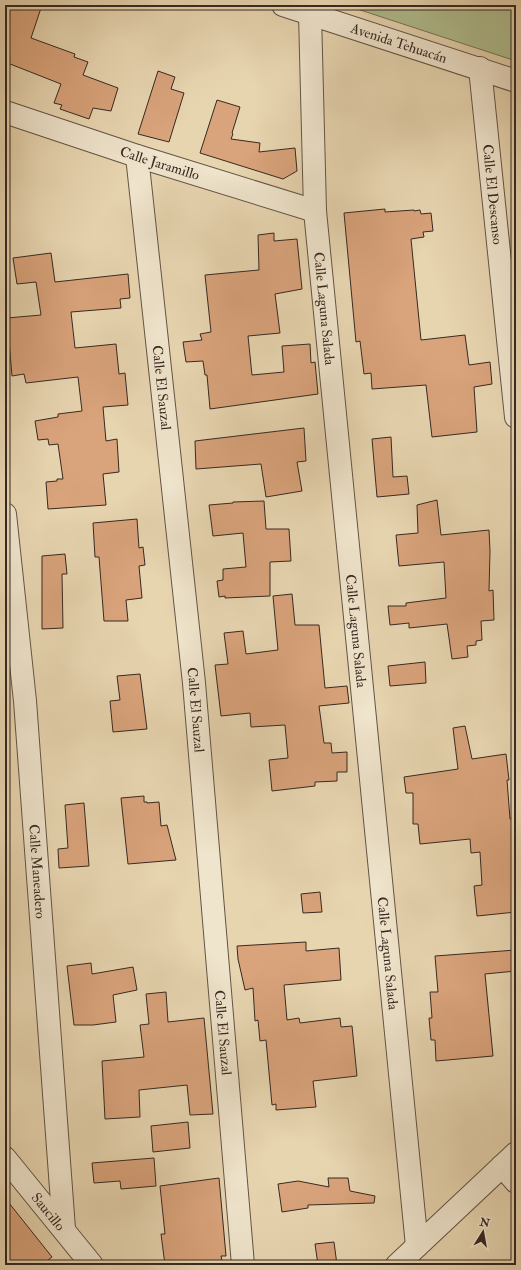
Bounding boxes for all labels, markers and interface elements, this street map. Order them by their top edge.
street label: Avenida Tehuacán [348,19,449,66]
street label: Calle Jaramillo [118,142,202,183]
street label: Calle El Descanso [479,143,507,246]
street label: Calle Laguna Salada [311,251,339,366]
street label: Calle El Sauzal [149,344,175,431]
street label: Calle Laguna Salada [342,574,370,689]
street label: Calle El Sauzal [184,666,208,754]
street label: Calle Maneadero [26,824,50,920]
street label: Calle Laguna Salada [374,896,402,1011]
street label: Calle El Sauzal [211,989,236,1076]
street label: Saucillo [28,1189,69,1234]
north arrow [463,1212,503,1252]
text: N [478,1215,492,1230]

